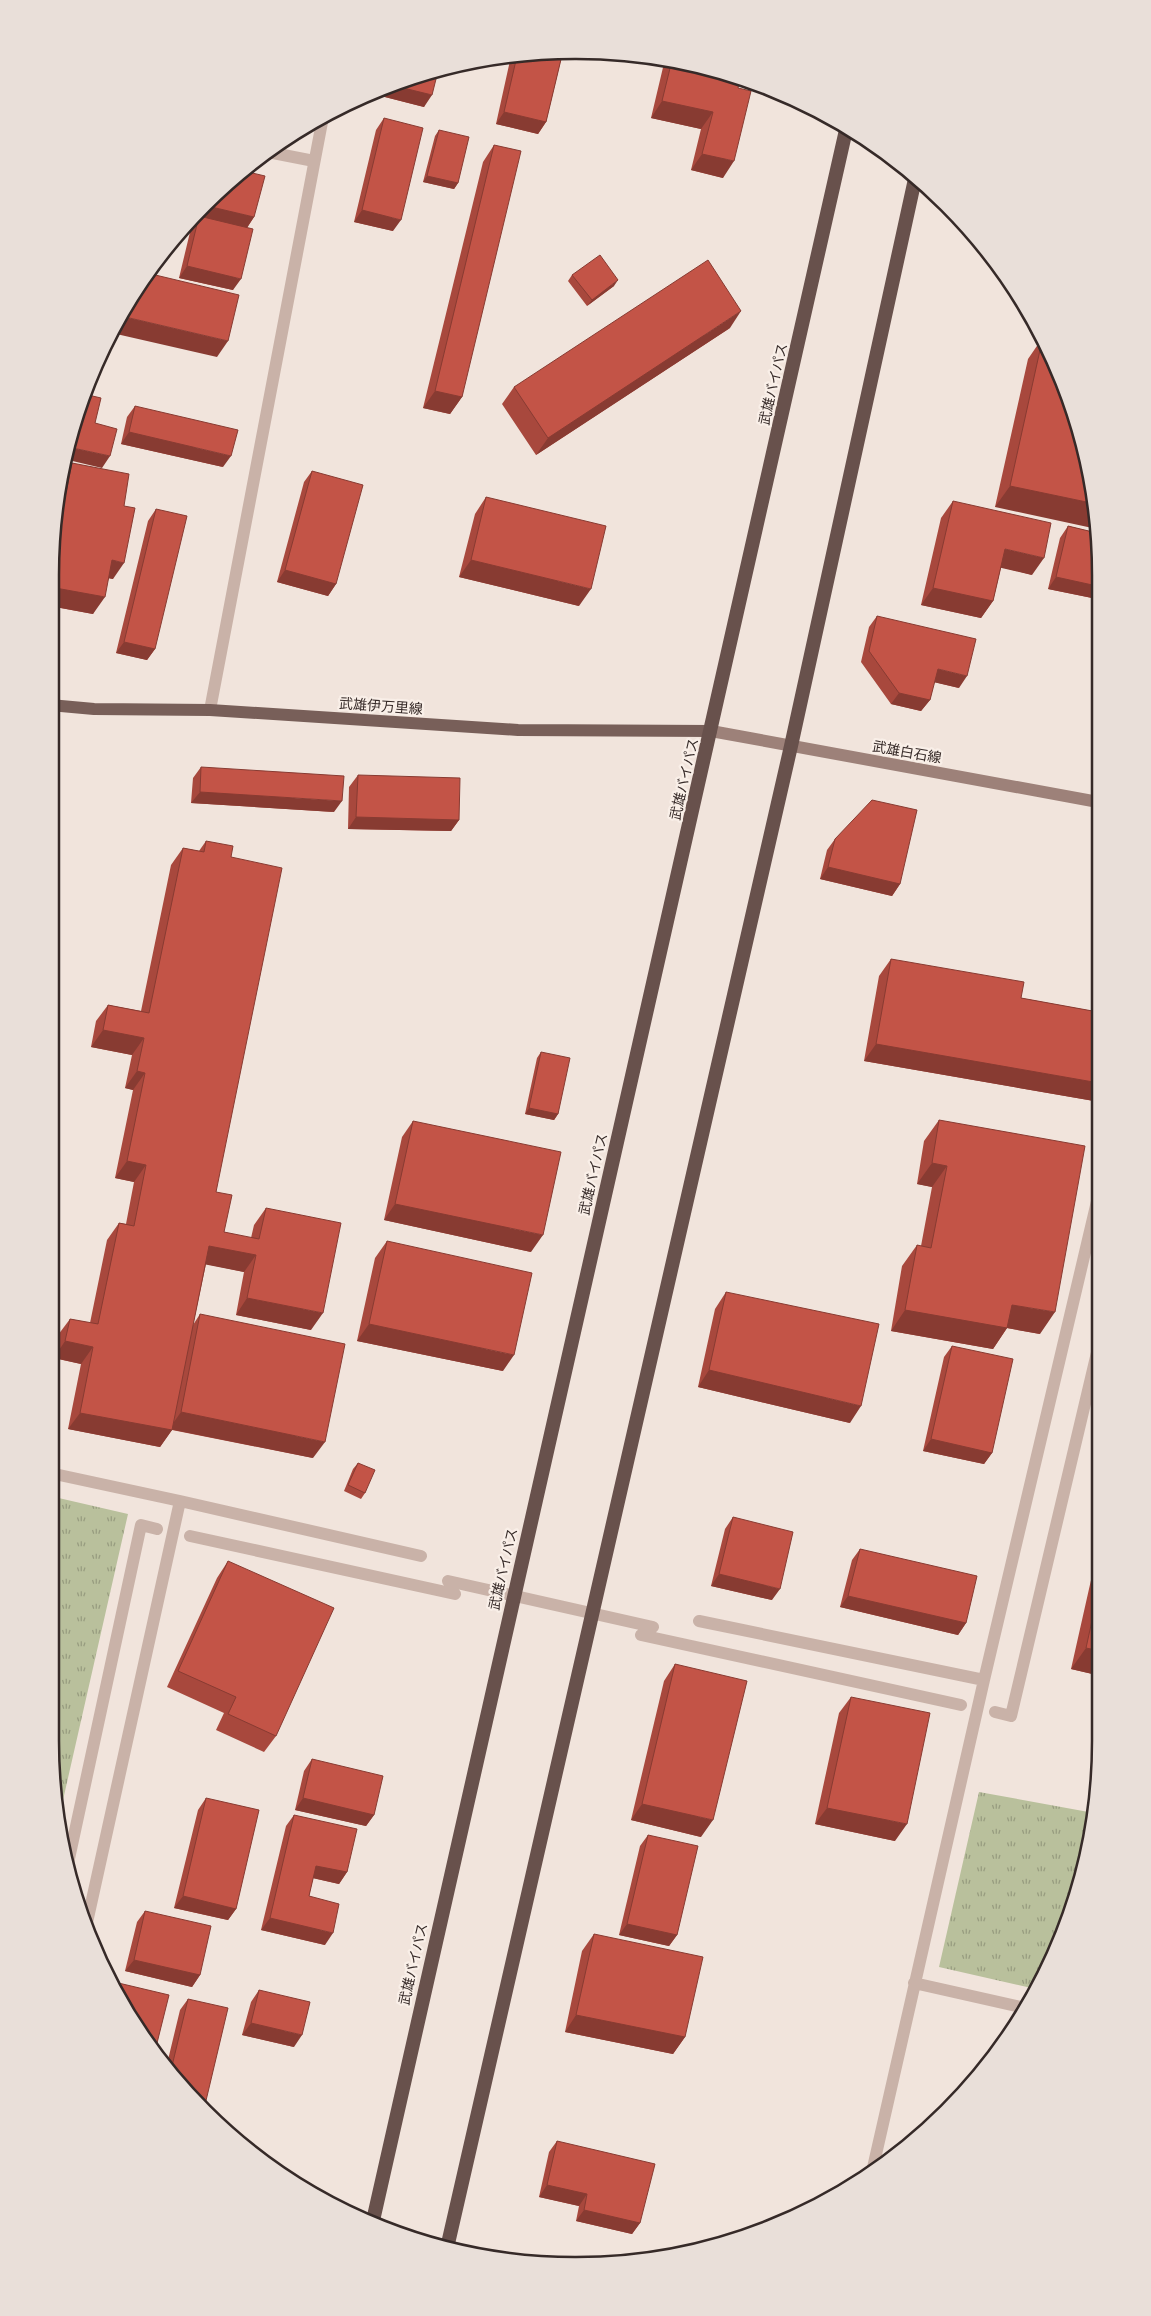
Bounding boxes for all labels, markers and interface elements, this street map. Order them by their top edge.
street label: 武雄バイパス [756,341,790,427]
street label: 武雄伊万里線 [339,695,423,717]
street label: 武雄バイパス [667,736,701,822]
street label: 武雄白石線 [871,738,943,766]
street label: 武雄バイパス [576,1131,610,1217]
street label: 武雄バイパス [486,1526,520,1612]
street label: 武雄バイパス [396,1921,430,2007]

